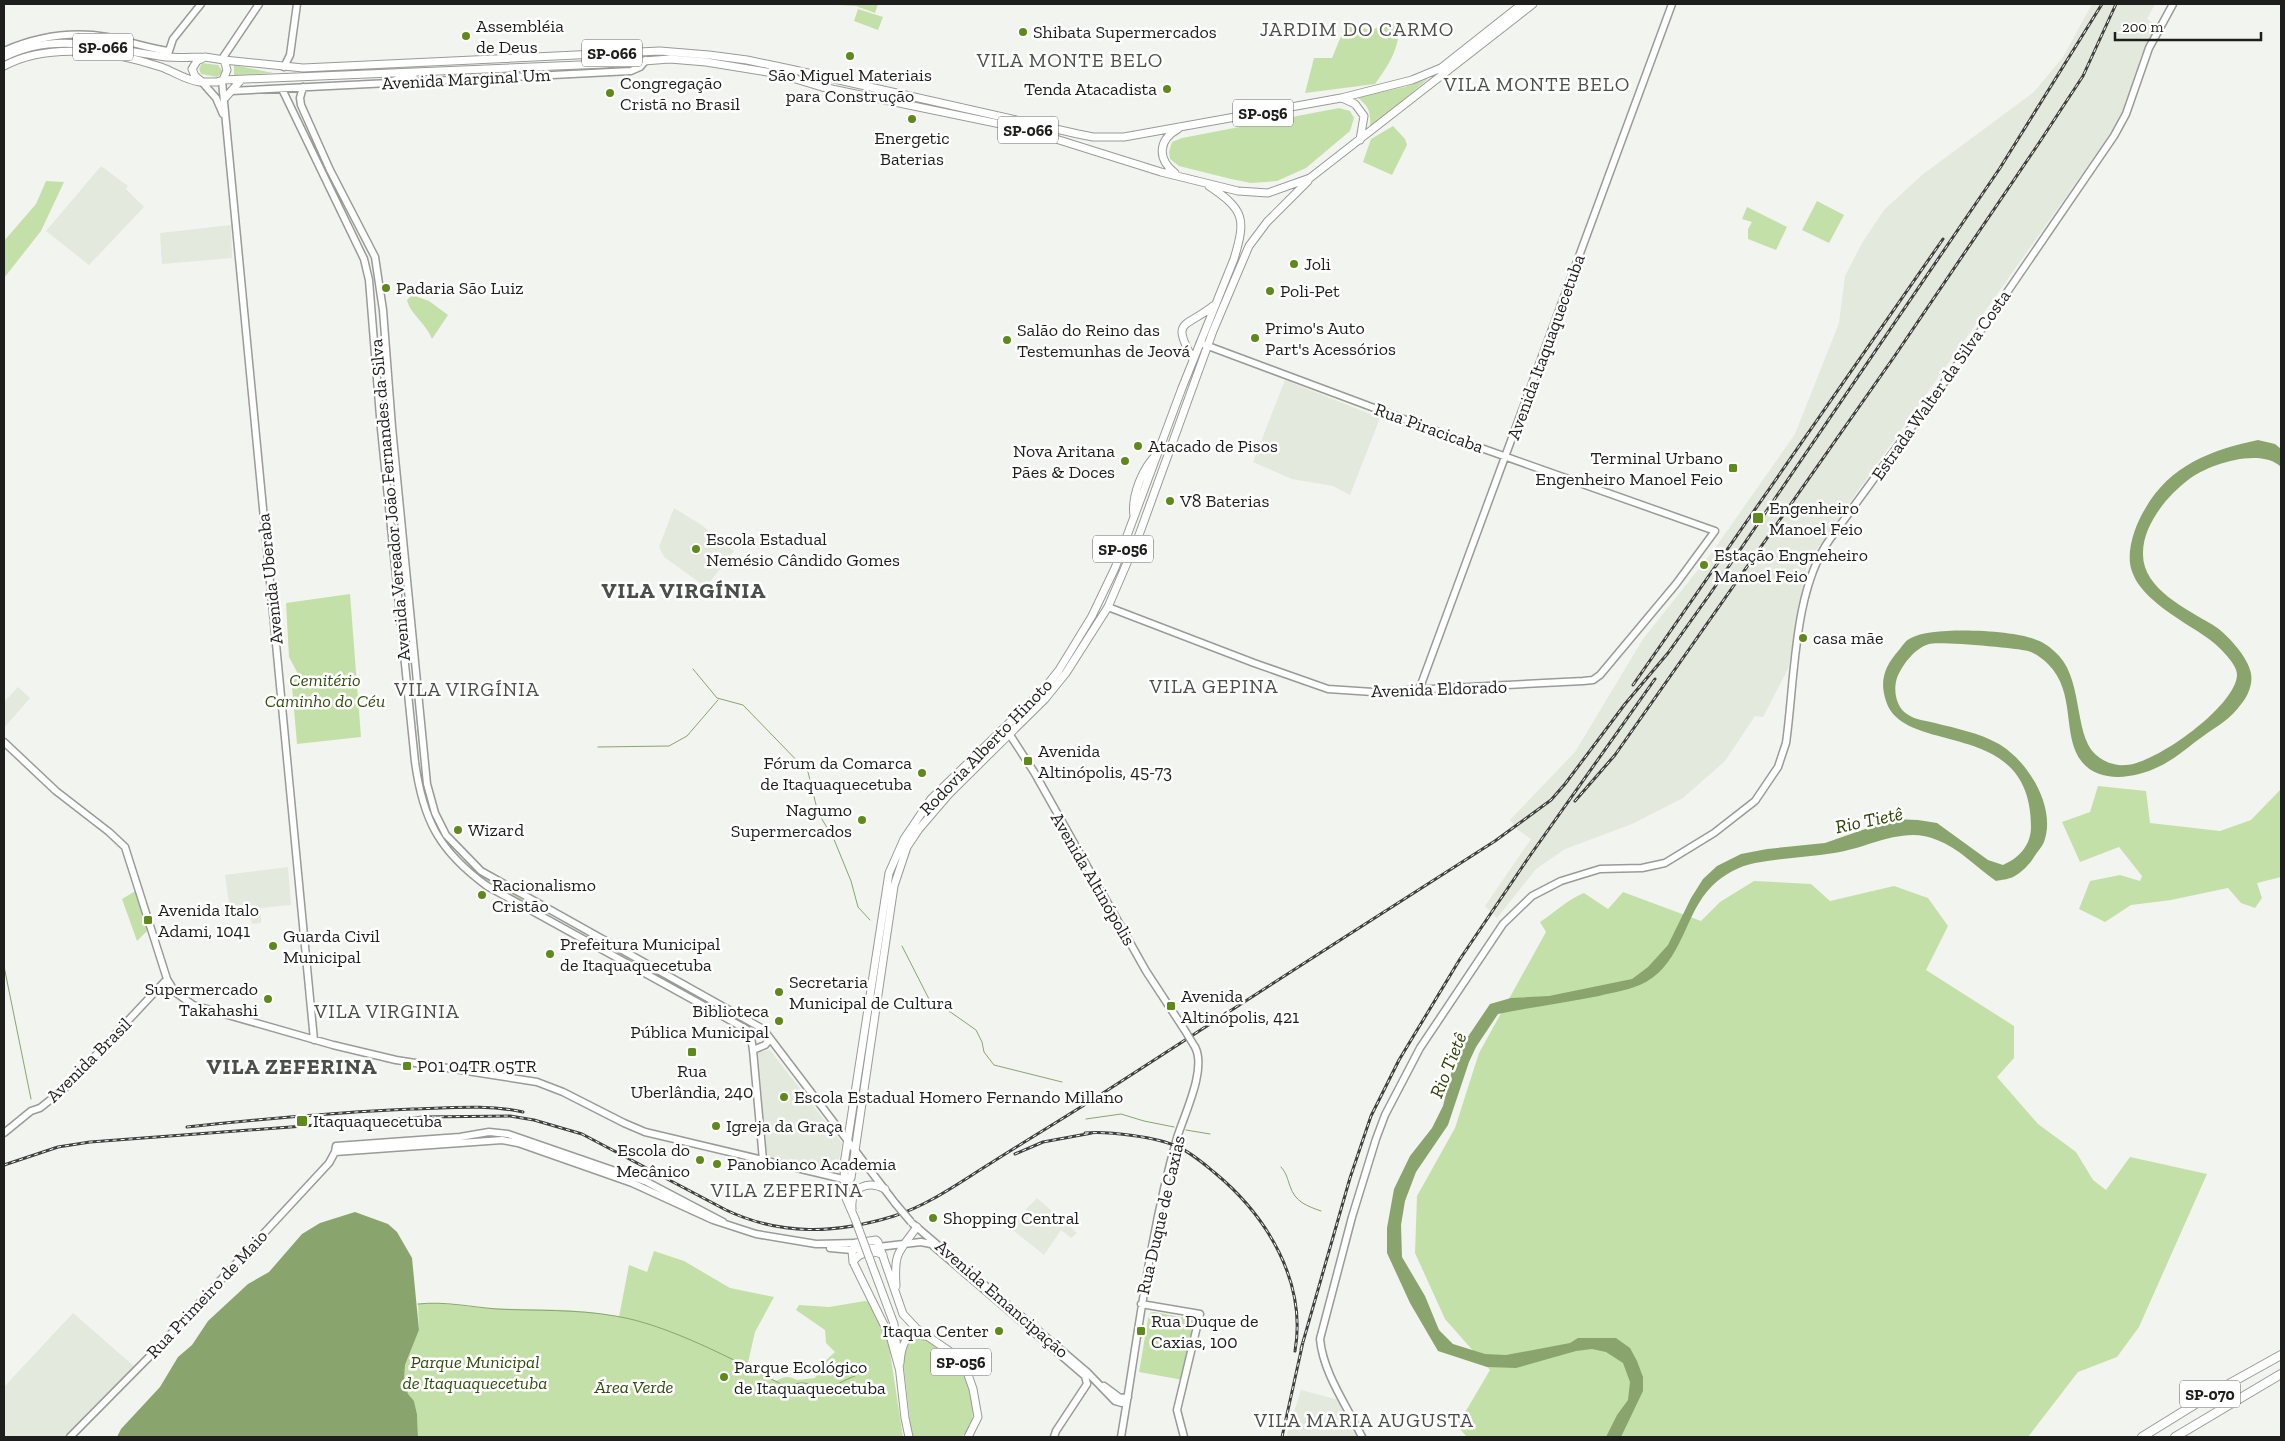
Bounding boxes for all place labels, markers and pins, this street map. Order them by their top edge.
place label: Assembléia de Deus [476,15,564,58]
place label: Shibata Supermercados [1033,21,1217,43]
marker: Shibata Supermercados [1017,26,1029,38]
marker: Assembléia de Deus [460,30,472,42]
marker: São Miguel Materiais para Construção [844,50,856,62]
place label: São Miguel Materiais para Construção [768,64,932,107]
place label: Congregação Cristã no Brasil [620,72,740,115]
place label: Tenda Atacadista [1024,78,1157,100]
marker: Tenda Atacadista [1161,83,1173,95]
marker: Congregação Cristã no Brasil [604,87,616,99]
marker: Energetic Baterias [906,113,918,125]
place label: Energetic Baterias [874,127,950,170]
place label: Joli [1304,253,1331,275]
marker: Joli [1288,258,1300,270]
place label: Padaria São Luiz [396,277,524,299]
place label: Poli-Pet [1280,280,1340,302]
marker: Padaria São Luiz [380,282,392,294]
marker: Poli-Pet [1264,285,1276,297]
place label: Primo's Auto Part's Acessórios [1265,317,1396,360]
place label: Salão do Reino das Testemunhas de Jeová [1017,319,1191,362]
marker: Primo's Auto Part's Acessórios [1249,332,1261,344]
marker: Salão do Reino das Testemunhas de Jeová [1001,334,1013,346]
place label: Atacado de Pisos [1148,435,1278,457]
place label: Nova Aritana Pães & Doces [1012,440,1115,483]
marker: Atacado de Pisos [1132,440,1144,452]
place label: Terminal Urbano Engenheiro Manoel Feio [1535,447,1723,490]
marker: Nova Aritana Pães & Doces [1119,455,1131,467]
marker: Terminal Urbano Engenheiro Manoel Feio [1727,462,1739,474]
place label: V8 Baterias [1179,490,1269,512]
marker: V8 Baterias [1164,495,1176,507]
place label: Engenheiro Manoel Feio [1769,497,1863,540]
marker: Engenheiro Manoel Feio [1751,511,1765,525]
place label: Escola Estadual Nemésio Cândido Gomes [706,528,900,571]
marker: Escola Estadual Nemésio Cândido Gomes [690,543,702,555]
place label: Estação Engneheiro Manoel Feio [1714,544,1868,587]
marker: Estação Engneheiro Manoel Feio [1698,559,1710,571]
place label: casa mãe [1813,627,1883,649]
marker: casa mãe [1797,632,1809,644]
place label: Avenida Altinópolis, 45-73 [1038,740,1172,783]
place label: Fórum da Comarca de Itaquaquecetuba [760,752,912,795]
marker: Avenida Altinópolis, 45-73 [1022,755,1034,767]
marker: Fórum da Comarca de Itaquaquecetuba [916,767,928,779]
place label: Nagumo Supermercados [731,799,852,842]
marker: Nagumo Supermercados [856,814,868,826]
place label: Wizard [468,819,524,841]
marker: Wizard [452,824,464,836]
place label: Racionalismo Cristão [492,874,596,917]
marker: Racionalismo Cristão [476,889,488,901]
place label: Avenida Italo Adami, 1041 [158,899,259,942]
marker: Avenida Italo Adami, 1041 [142,914,154,926]
place label: Guarda Civil Municipal [283,925,380,968]
place label: Prefeitura Municipal de Itaquaquecetuba [560,933,721,976]
marker: Guarda Civil Municipal [267,940,279,952]
marker: Prefeitura Municipal de Itaquaquecetuba [544,948,556,960]
place label: Secretaria Municipal de Cultura [789,971,953,1014]
place label: Supermercado Takahashi [145,978,258,1021]
place label: Avenida Altinópolis, 421 [1181,985,1299,1028]
marker: Secretaria Municipal de Cultura [773,986,785,998]
marker: Supermercado Takahashi [262,993,274,1005]
place label: Biblioteca Pública Municipal [630,1000,769,1043]
marker: Avenida Altinópolis, 421 [1165,1000,1177,1012]
marker: Biblioteca Pública Municipal [773,1015,785,1027]
marker: Rua Uberlândia, 240 [686,1046,698,1058]
place label: P01 04TR 05TR [417,1055,537,1077]
marker: P01 04TR 05TR [401,1060,413,1072]
place label: Rua Uberlândia, 240 [631,1060,753,1103]
place label: Escola Estadual Homero Fernando Millano [794,1086,1123,1108]
marker: Escola Estadual Homero Fernando Millano [778,1091,790,1103]
place label: Itaquaquecetuba [313,1110,443,1132]
marker: Itaquaquecetuba [295,1114,309,1128]
place label: Igreja da Graça [726,1115,843,1137]
marker: Igreja da Graça [710,1120,722,1132]
place label: Escola do Mecânico [616,1139,690,1182]
place label: Panobianco Academia [727,1153,897,1175]
marker: Escola do Mecânico [694,1154,706,1166]
marker: Panobianco Academia [711,1158,723,1170]
place label: Shopping Central [943,1207,1079,1229]
marker: Shopping Central [927,1212,939,1224]
place label: Rua Duque de Caxias, 100 [1151,1310,1258,1353]
place label: Itaqua Center [883,1320,989,1342]
marker: Itaqua Center [993,1325,1005,1337]
marker: Rua Duque de Caxias, 100 [1135,1325,1147,1337]
place label: Parque Ecológico de Itaquaquecetuba [734,1356,886,1399]
marker: Parque Ecológico de Itaquaquecetuba [718,1371,730,1383]

